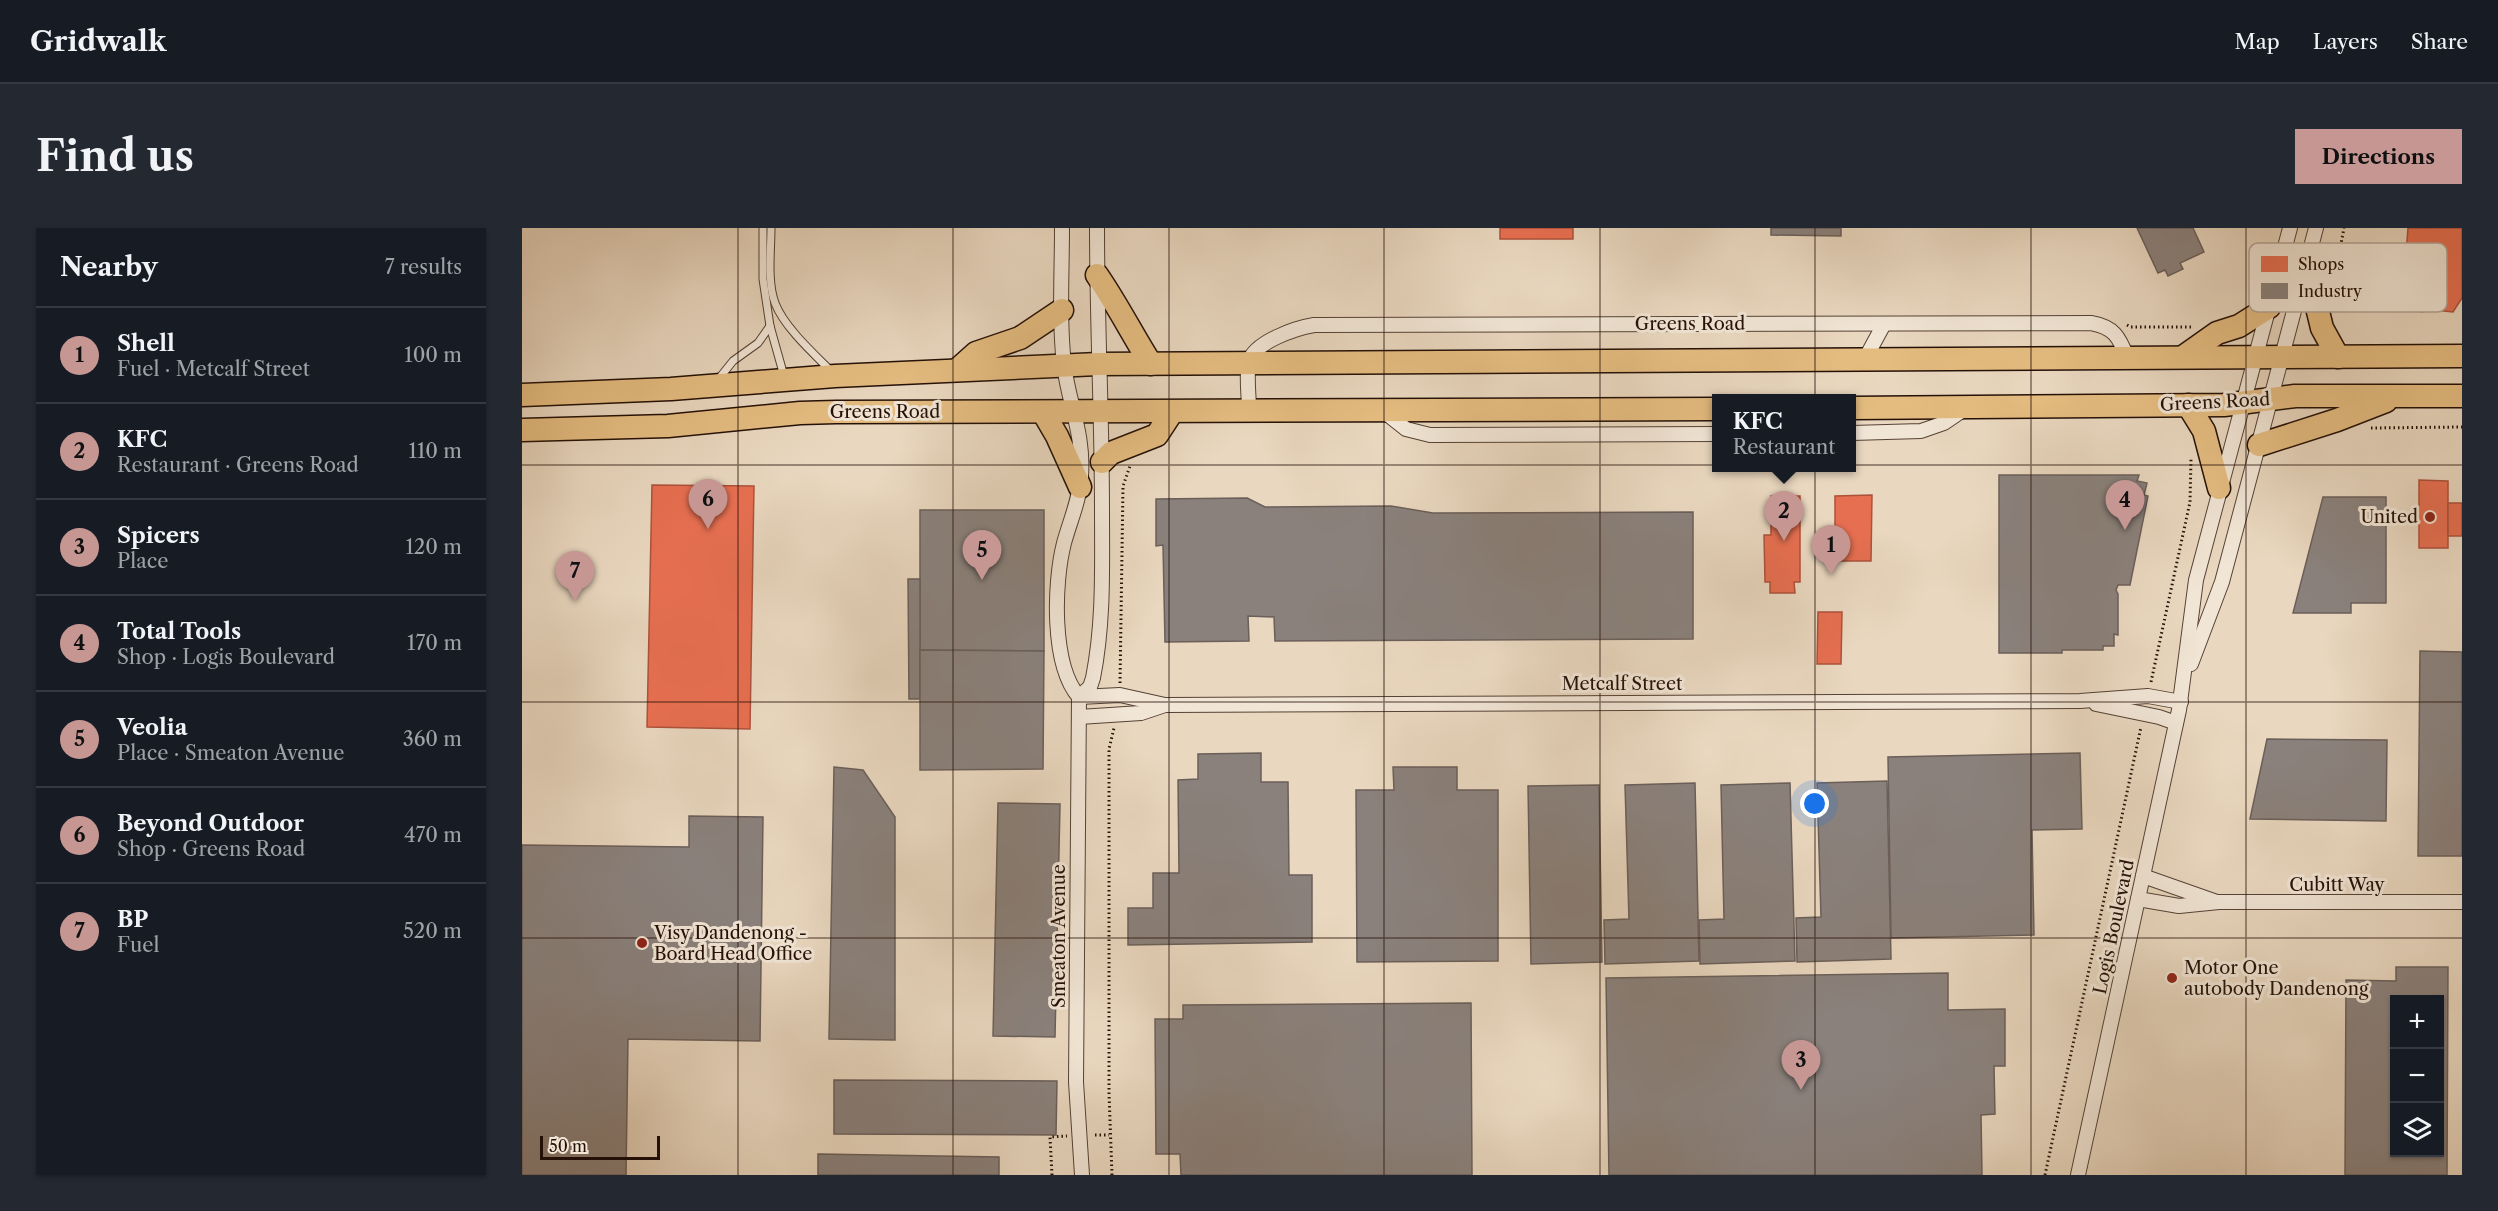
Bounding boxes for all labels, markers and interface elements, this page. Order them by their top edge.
text: Gridwalk [30,24,166,58]
text: Map [2235,29,2280,54]
text: Layers [2313,29,2378,54]
text: Share [2411,29,2468,54]
button: Directions [2295,129,2462,184]
text: Find us [36,130,194,182]
legend [2249,243,2447,312]
text: Nearby [60,251,158,283]
text: Shops [2298,254,2344,274]
text: 7 results [385,255,462,279]
text: Industry [2298,281,2363,301]
street label: Greens Road [1635,313,1745,335]
text: Shell [117,330,175,357]
text: 1 [75,343,84,367]
text: 100 m [404,343,462,367]
text: Fuel · Metcalf Street [117,357,310,381]
street label: Greens Road [2159,388,2271,416]
popup [1712,394,1856,472]
street label: Greens Road [830,401,940,423]
text: KFC [1733,408,1783,435]
text: KFC [117,426,167,453]
text: Restaurant [1733,435,1835,459]
text: 2 [74,439,85,463]
text: 110 m [409,439,462,463]
text: Restaurant · Greens Road [117,453,359,477]
pin: 6 [688,480,728,529]
pin: 4 [2106,480,2144,530]
pin: 2 [1764,492,1804,541]
place label: United [2360,506,2418,528]
marker: United [2423,510,2437,524]
text: Spicers [117,522,200,549]
pin: 1 [1812,526,1850,575]
pin: 5 [962,530,1002,580]
text: 3 [74,535,85,559]
text: 120 m [405,535,462,559]
text: Place [117,549,168,573]
pin: 7 [556,552,594,601]
text: Total Tools [117,618,241,645]
text: 4 [74,631,85,655]
text: 170 m [407,631,462,655]
text: Shop · Logis Boulevard [117,645,335,669]
street label: Metcalf Street [1562,673,1683,695]
text: Veolia [117,714,187,741]
text: 5 [74,727,85,751]
text: 360 m [403,727,462,751]
text: Place · Smeaton Avenue [117,741,345,765]
your location [1800,789,1829,818]
text: Beyond Outdoor [117,810,304,837]
text: 6 [74,823,85,847]
text: 470 m [404,823,462,847]
text: Shop · Greens Road [117,837,305,861]
street label: Logis Boulevard [2089,858,2139,996]
street label: Smeaton Avenue [1048,864,1070,1008]
street label: Cubitt Way [2289,874,2386,896]
text: BP [117,906,148,933]
text: 7 [74,919,85,943]
text: 520 m [403,919,462,943]
place label: Visy Dandenong - Board Head Office [653,922,812,965]
text: Fuel [117,933,159,957]
marker: Visy Dandenong - Board Head Office [635,936,649,950]
place label: Motor One autobody Dandenong [2184,957,2369,1000]
marker: Motor One autobody Dandenong [2165,971,2179,985]
map controls [2390,995,2444,1157]
button: + [2390,995,2444,1049]
pin: 3 [1782,1040,1820,1090]
button: − [2390,1049,2444,1103]
button: layers [2390,1103,2444,1157]
scale bar [540,1133,660,1160]
text: 50 m [549,1136,587,1156]

